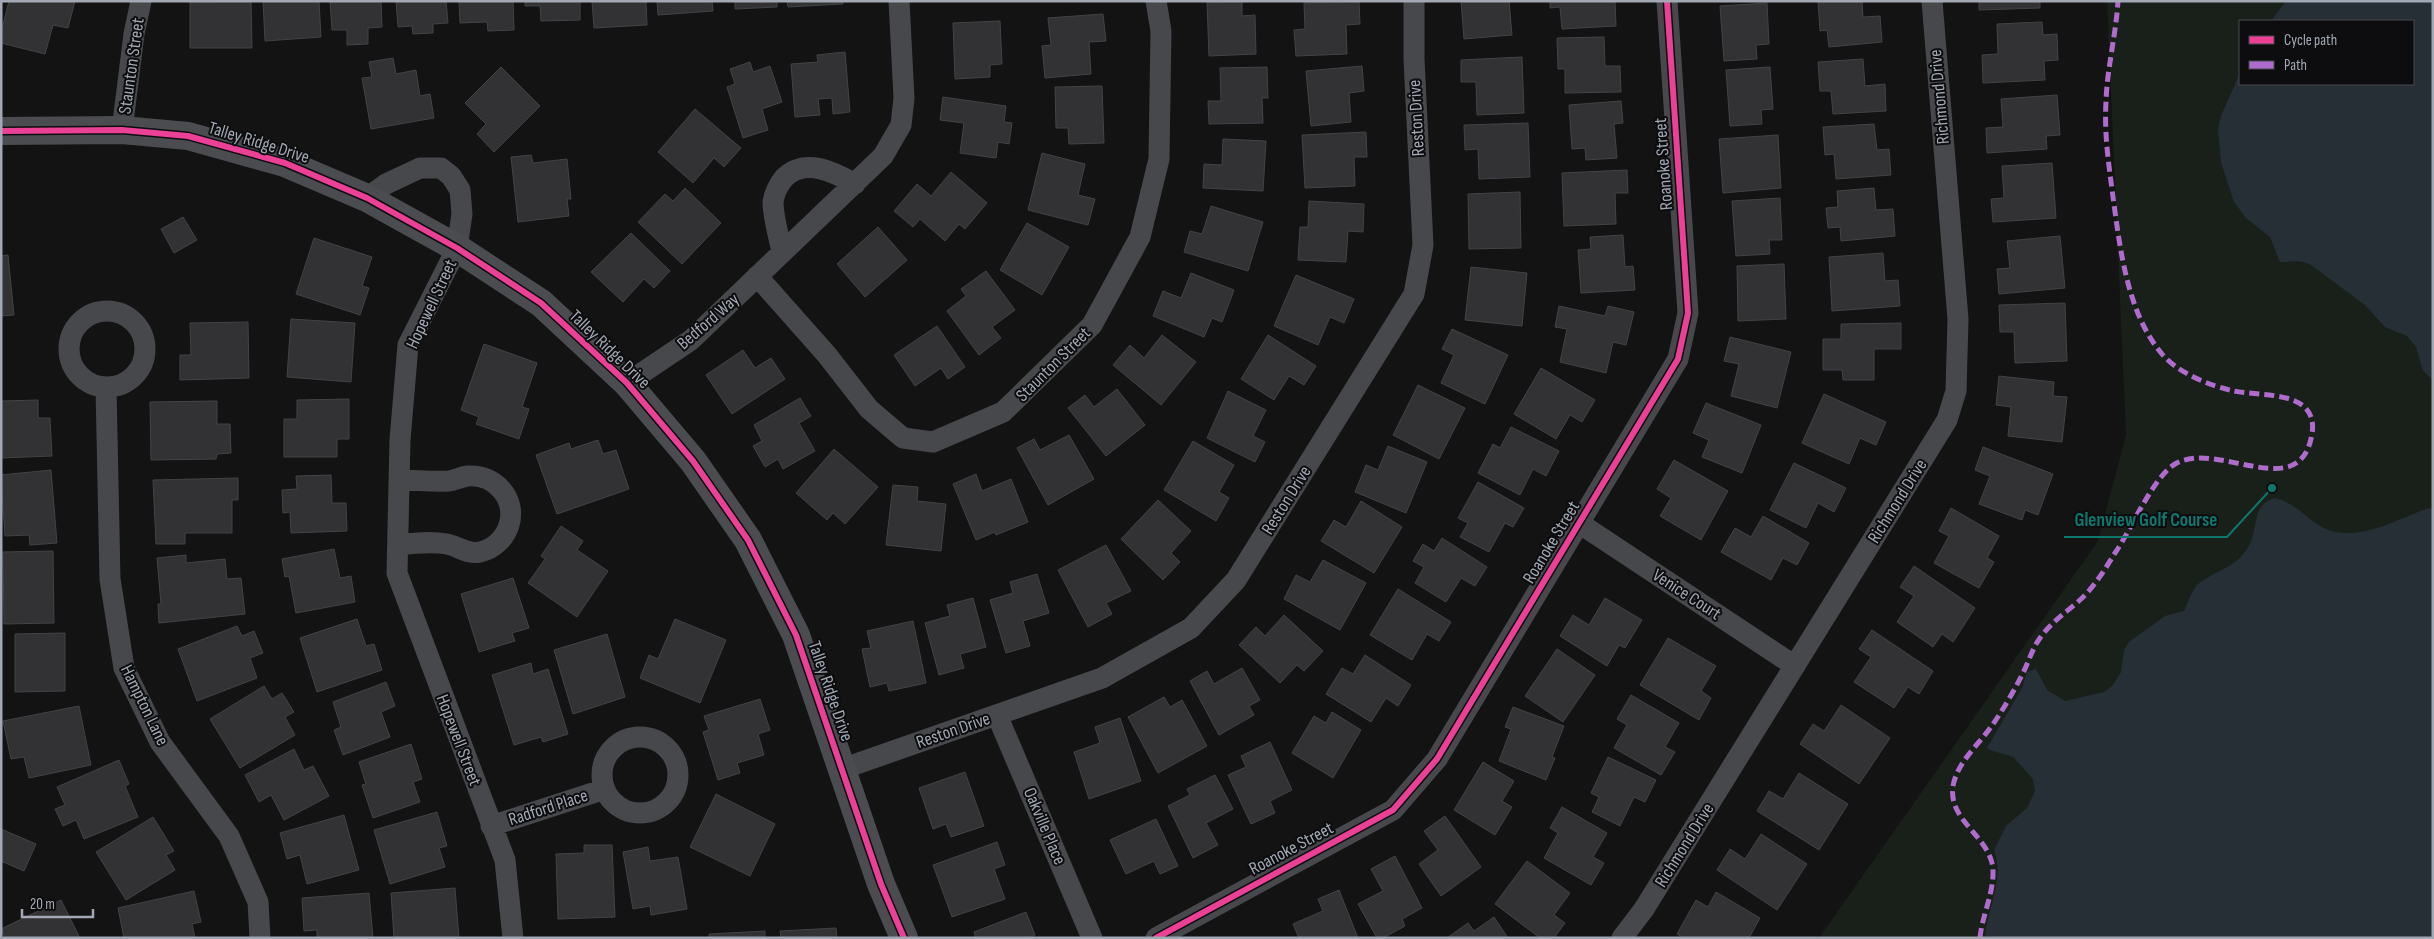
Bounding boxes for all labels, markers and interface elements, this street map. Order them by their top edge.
street label: Staunton Street [114,16,149,115]
legend [2239,20,2414,85]
text: Cycle path [2284,31,2337,50]
street label: Richmond Drive [1925,49,1954,145]
text: Path [2284,56,2307,75]
street label: Reston Drive [1404,79,1429,157]
street label: Talley Ridge Drive [206,117,312,168]
street label: Roanoke Street [1650,117,1677,211]
street label: Hopewell Street [402,256,461,352]
street label: Bedford Way [673,289,744,354]
street label: Talley Ridge Drive [565,306,655,393]
street label: Staunton Street [1012,322,1095,406]
street label: Richmond Drive [1863,455,1932,547]
street label: Reston Drive [1257,462,1316,538]
street label: Roanoke Street [1519,497,1584,587]
callout: Glenview Golf Course [2064,503,2227,537]
text: Glenview Golf Course [2075,509,2217,532]
street label: Venice Court [1649,565,1725,625]
street label: Talley Ridge Drive [804,638,857,744]
street label: Hampton Lane [116,662,173,749]
street label: Hopewell Street [432,692,486,789]
street label: Reston Drive [914,708,993,753]
street label: Oakville Place [1019,784,1070,868]
street label: Radford Place [506,785,591,830]
street label: Richmond Drive [1650,799,1719,891]
street label: Roanoke Street [1246,817,1337,879]
scale bar [22,886,94,918]
text: 20 m [30,895,55,914]

